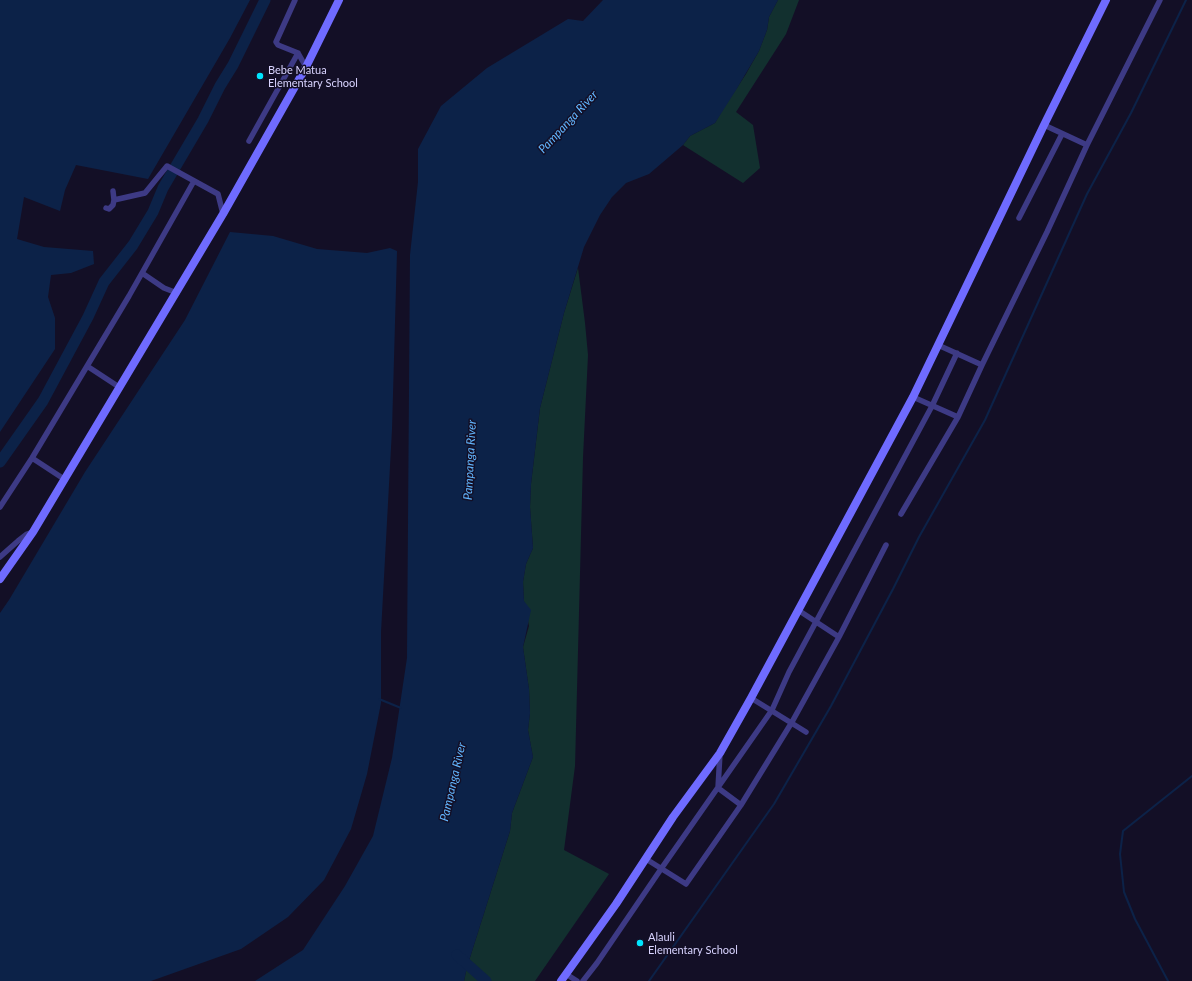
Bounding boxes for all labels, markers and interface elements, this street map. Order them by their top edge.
place label: Bebe Matua Elementary School [268,63,358,89]
marker: Bebe Matua Elementary School [255,71,265,81]
water label: Pampanga River [535,88,601,156]
water label: Pampanga River [461,419,479,501]
water label: Pampanga River [437,741,469,823]
place label: Alauli Elementary School [648,930,738,956]
marker: Alauli Elementary School [635,938,645,948]

